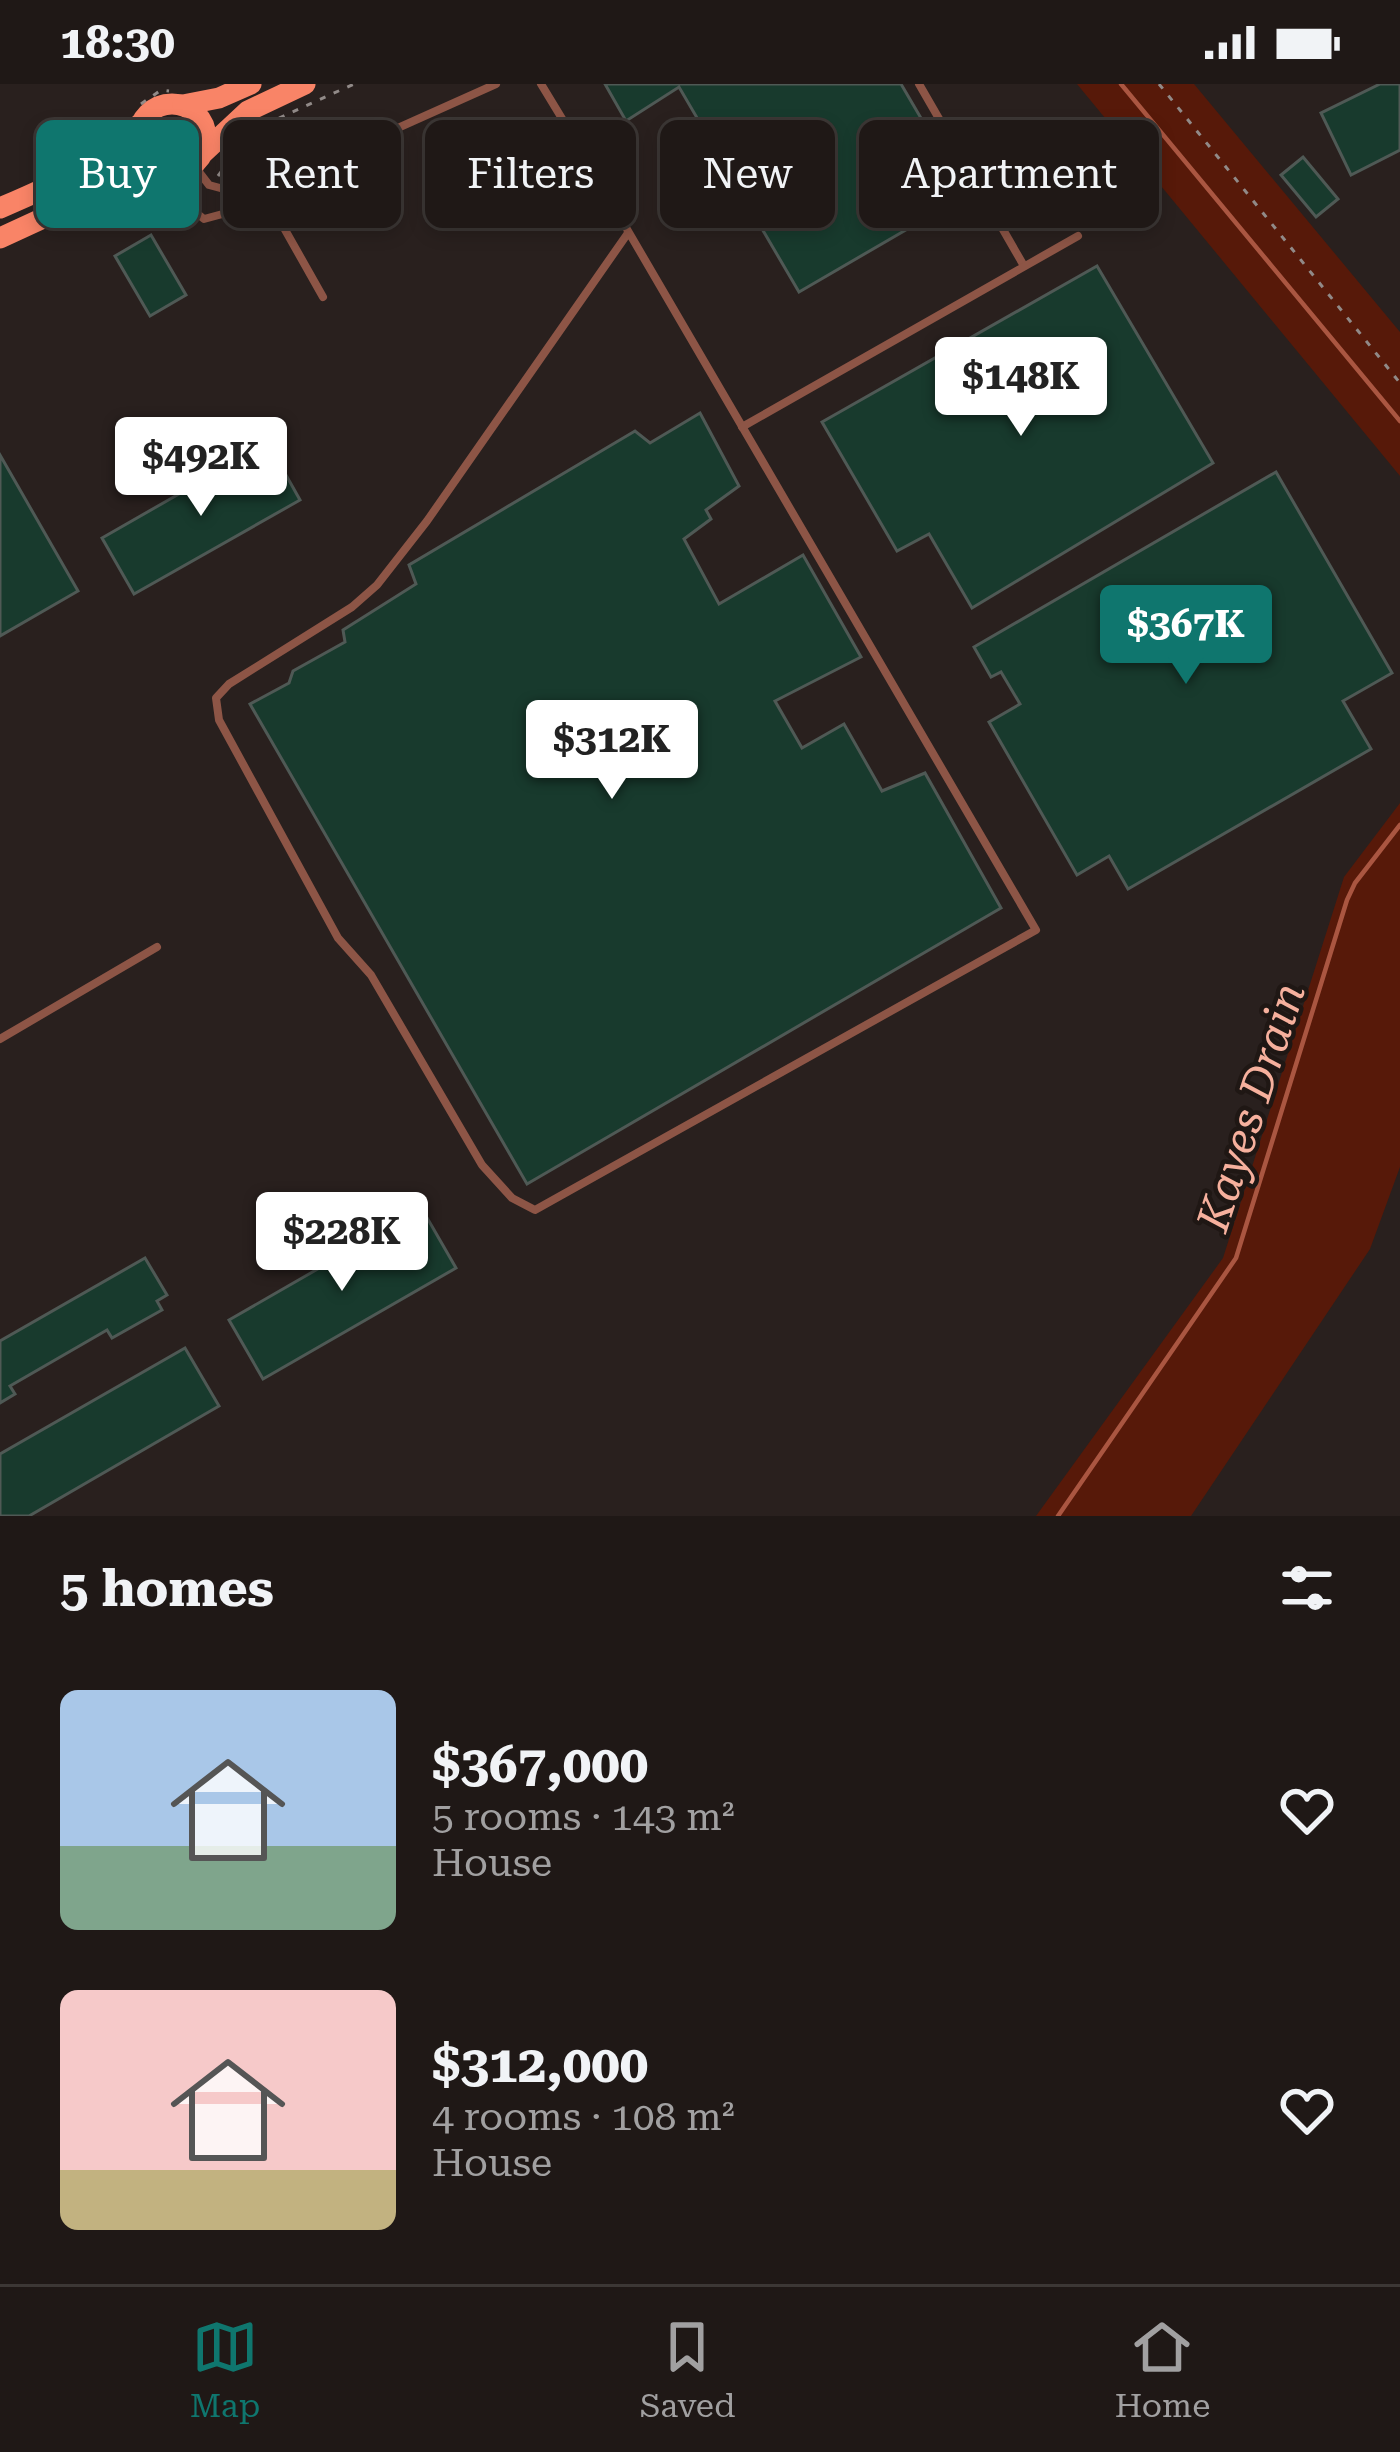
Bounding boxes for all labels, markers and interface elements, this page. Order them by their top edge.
text: 18:30 [60,16,175,69]
chip: Buy [36,120,199,228]
chip: Rent [223,120,401,228]
chip: Filters [425,120,636,228]
chip: New [660,120,835,228]
chip: Apartment [859,120,1159,228]
pin: $148K [937,337,1105,439]
text: $148K [962,353,1080,399]
pin: $492K [117,417,285,519]
text: $492K [142,433,260,479]
pin: $367K [1102,585,1270,687]
text: $367K [1127,601,1245,647]
pin: $312K [528,700,696,802]
text: $312K [553,716,671,762]
water label: Kayes Drain [1186,976,1316,1239]
pin: $228K [258,1192,426,1294]
text: $228K [283,1208,401,1254]
icon: filters [1274,1555,1340,1621]
text: 5 homes [60,1559,274,1618]
text: $367,000 [432,1735,648,1794]
icon: home [156,1738,300,1882]
icon: heart [1274,1777,1340,1843]
text: 5 rooms · 143 m² [432,1794,735,1840]
text: House [432,1840,552,1886]
text: $312,000 [432,2035,648,2094]
icon: home [156,2038,300,2182]
icon: heart [1274,2077,1340,2143]
text: 4 rooms · 108 m² [432,2094,735,2140]
text: House [432,2140,552,2186]
tab: Map [190,2314,260,2425]
tab: Saved [640,2314,735,2425]
tab: Home [1115,2314,1210,2425]

